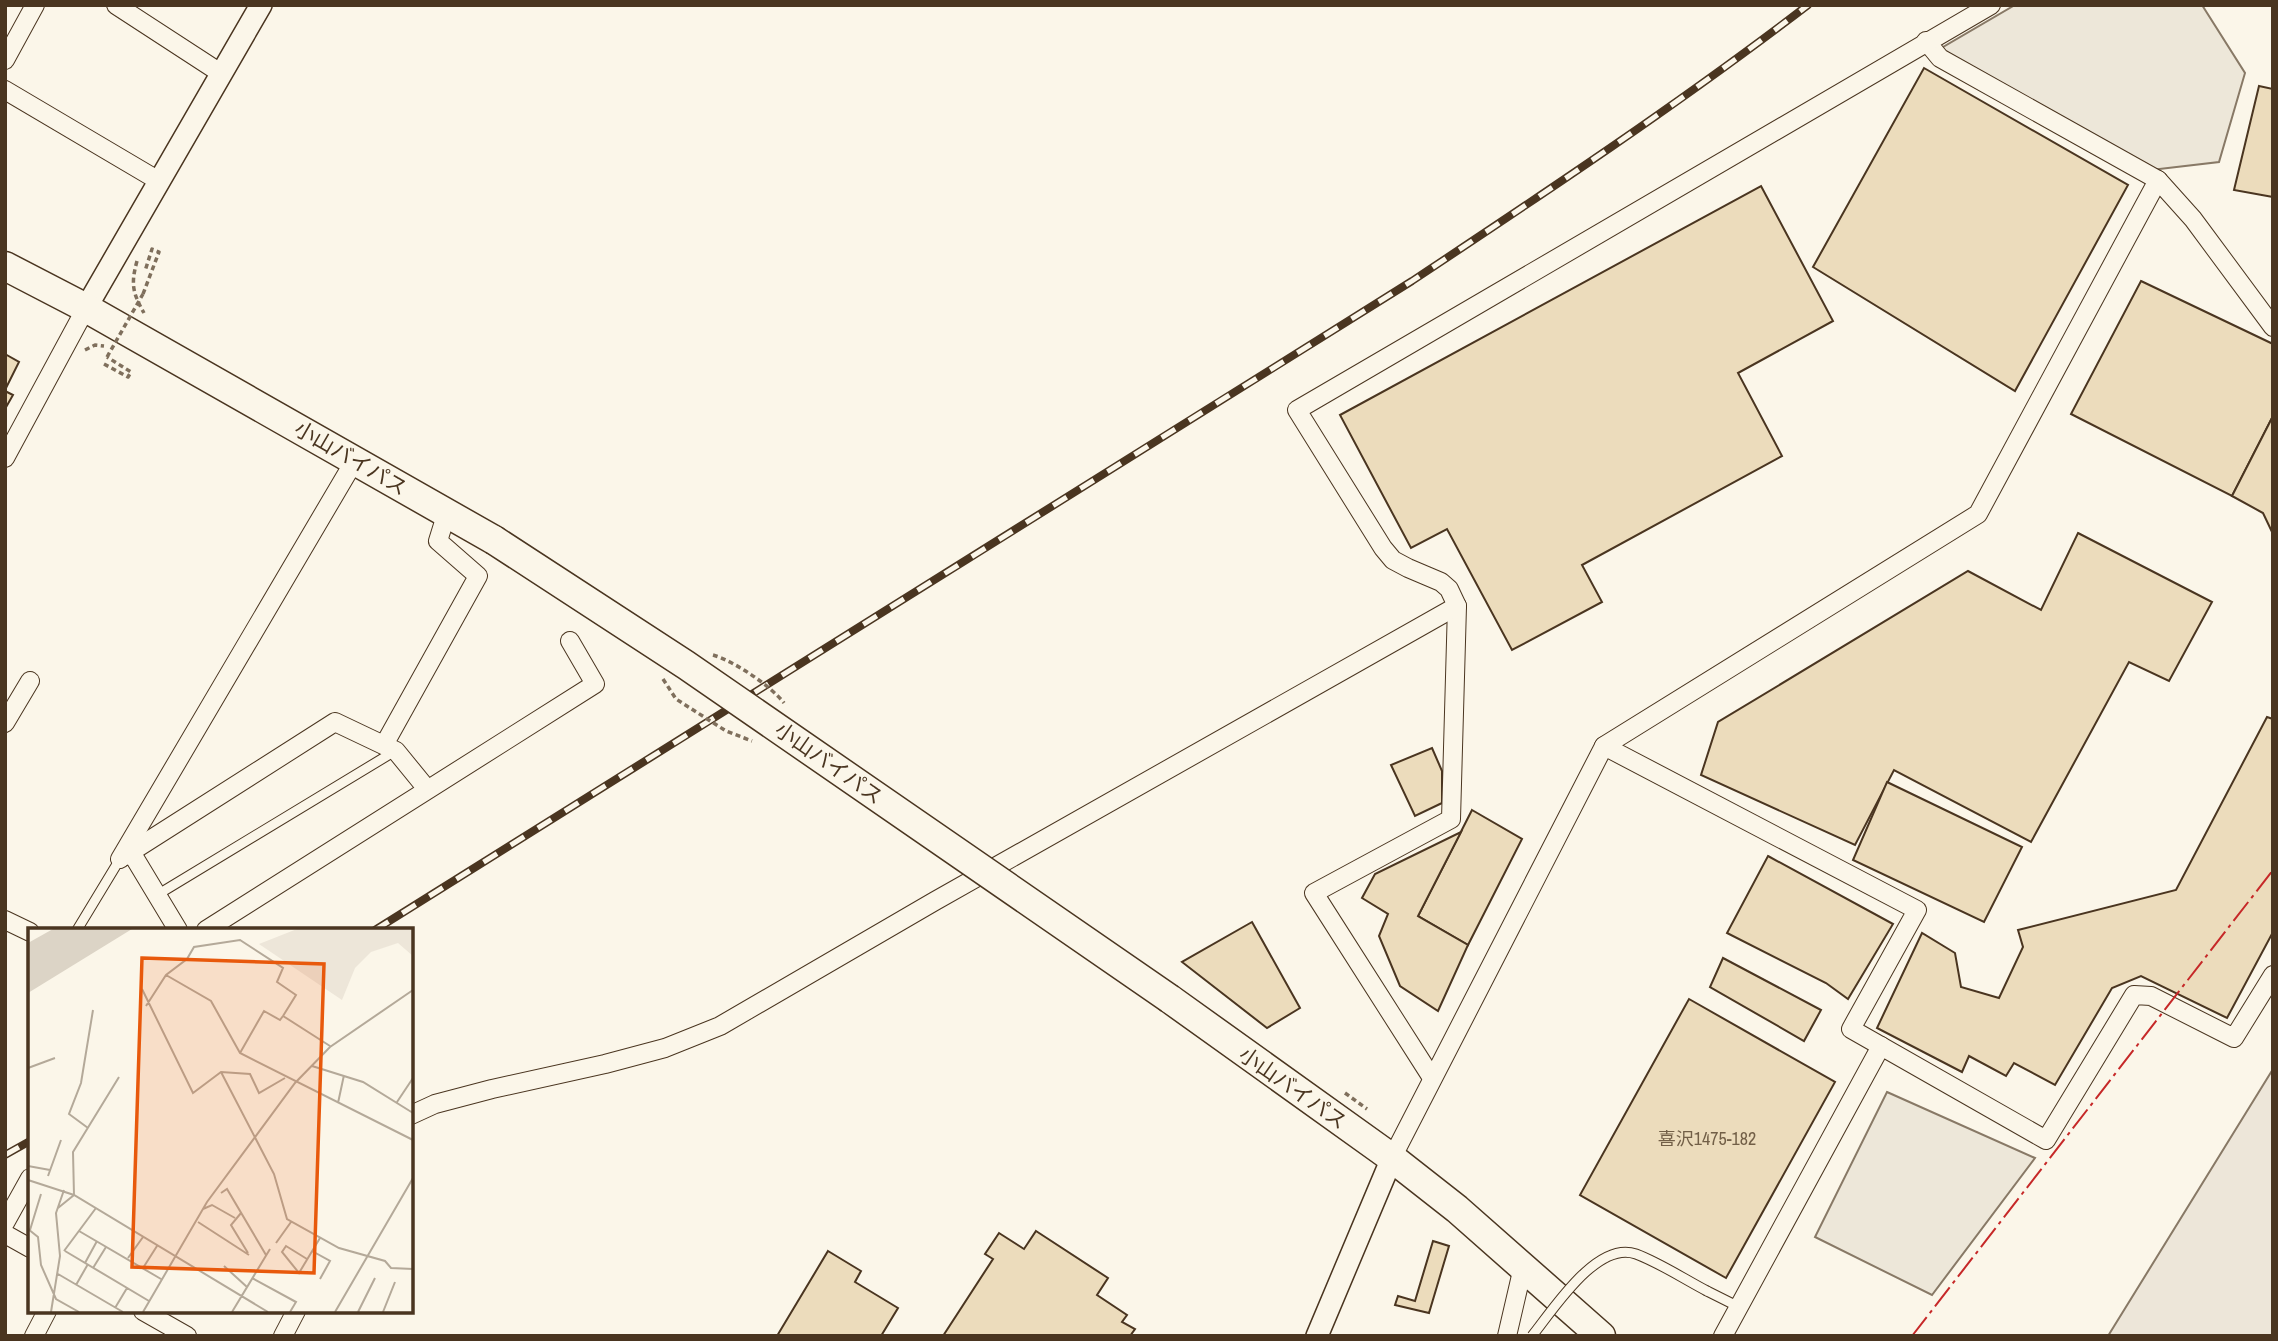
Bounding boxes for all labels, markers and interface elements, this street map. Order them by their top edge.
street label: 小山バイパス [289,414,413,502]
street label: 小山バイパス [769,715,889,811]
inset map [28,928,413,1313]
street label: 小山バイパス [1233,1040,1353,1136]
house number: 喜沢1475-182 [1658,1126,1756,1151]

